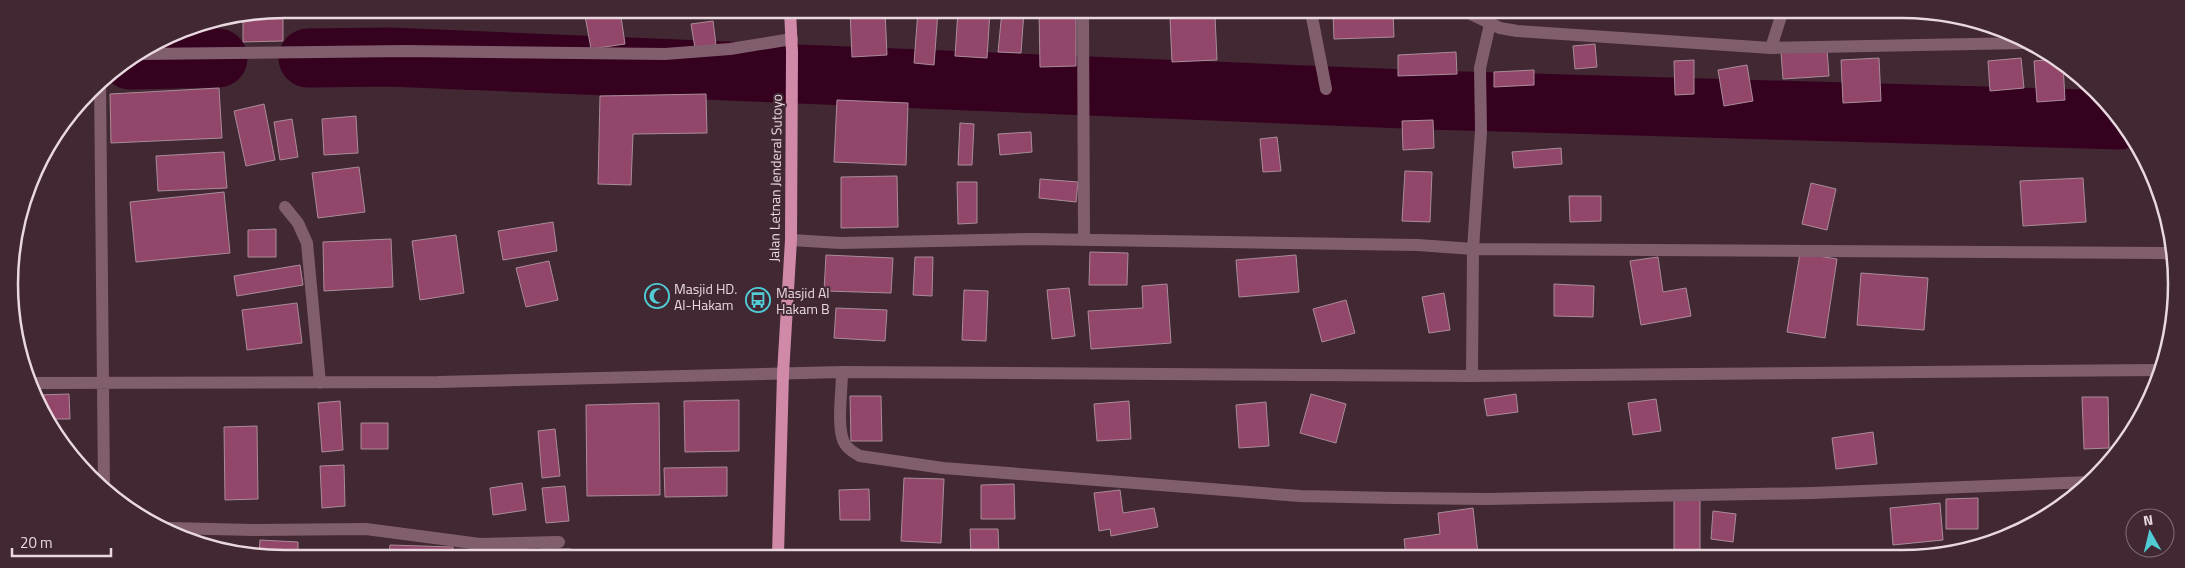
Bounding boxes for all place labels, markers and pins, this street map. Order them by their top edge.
place label: Masjid HD. Al-Hakam [674,278,737,315]
place label: Masjid Al Hakam B [776,282,830,319]
mosque icon: Masjid HD. Al-Hakam [644,283,670,309]
bus stop icon: Masjid Al Hakam B [745,287,771,313]

